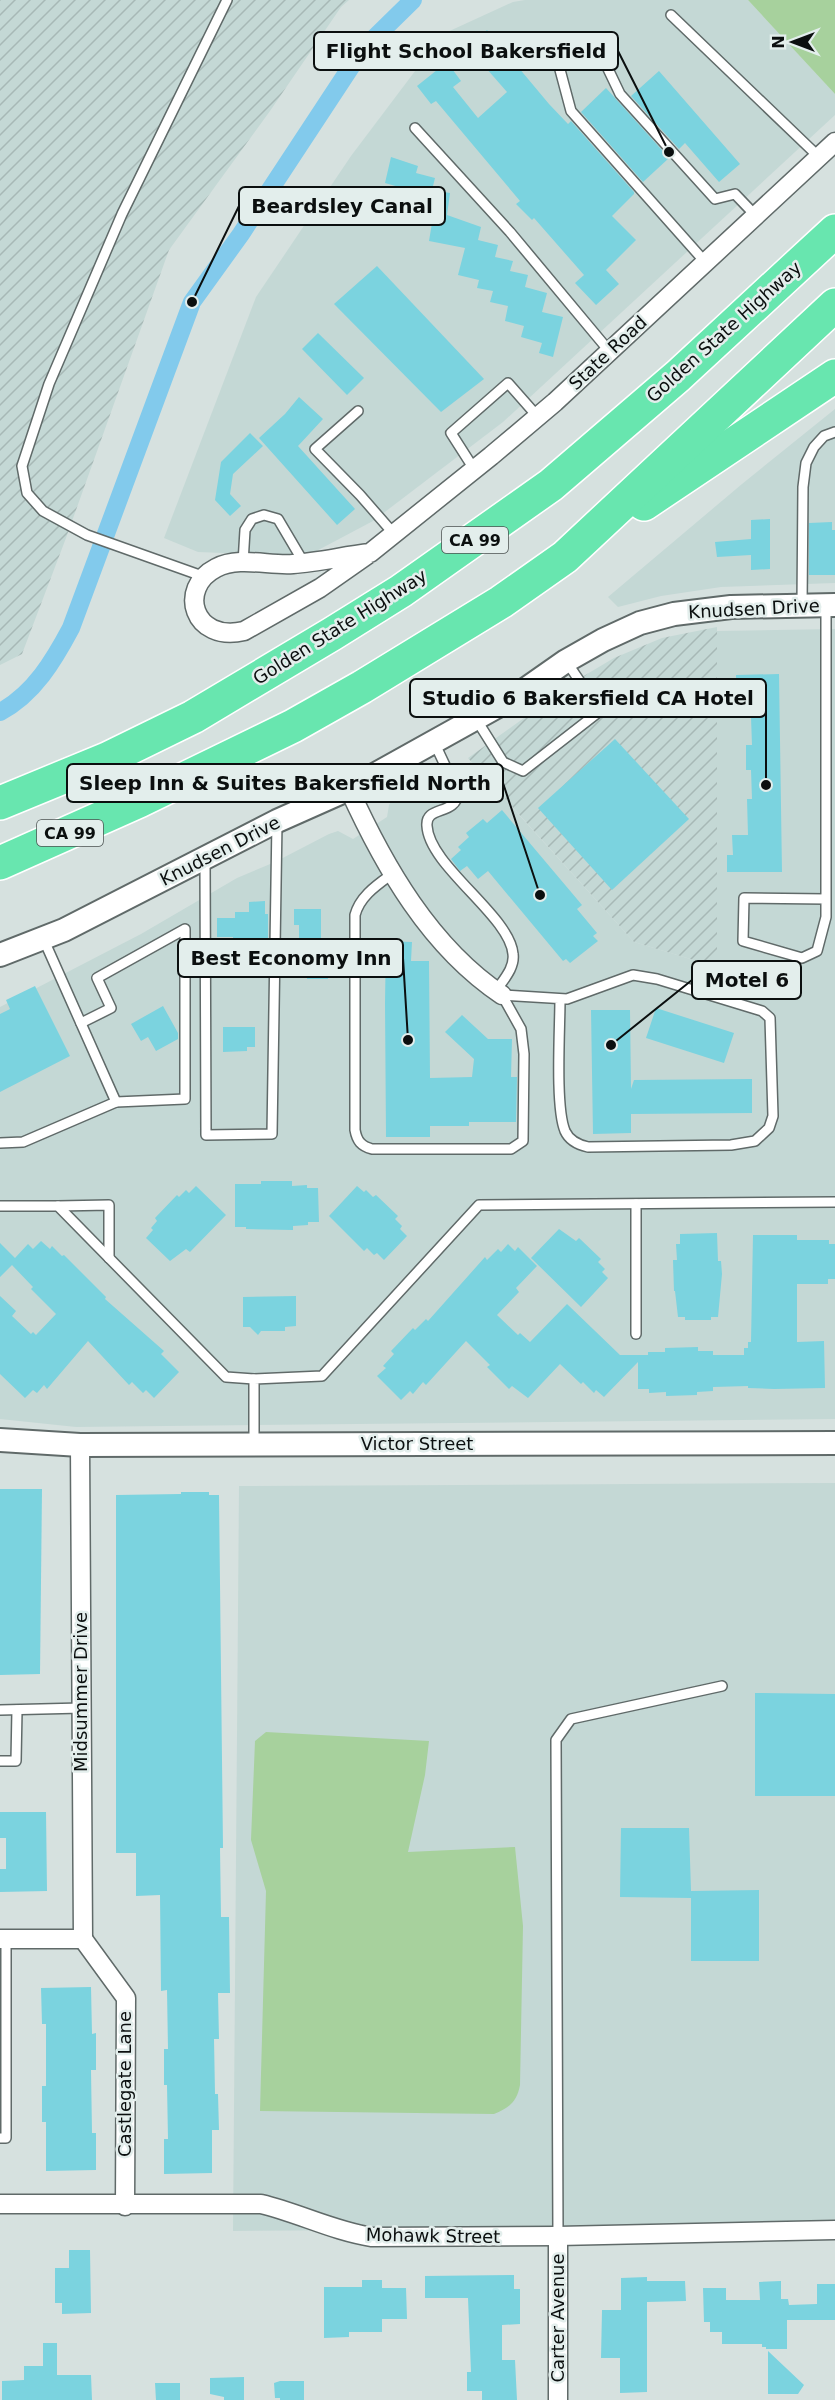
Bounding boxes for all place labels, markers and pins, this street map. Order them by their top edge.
callout: Flight School Bakersfield [314,32,618,70]
callout: Beardsley Canal [239,187,445,225]
callout: Studio 6 Bakersfield CA Hotel [410,679,766,717]
callout: Sleep Inn & Suites Bakersfield North [67,764,503,802]
callout: Best Economy Inn [178,939,403,977]
callout: Motel 6 [692,961,801,999]

